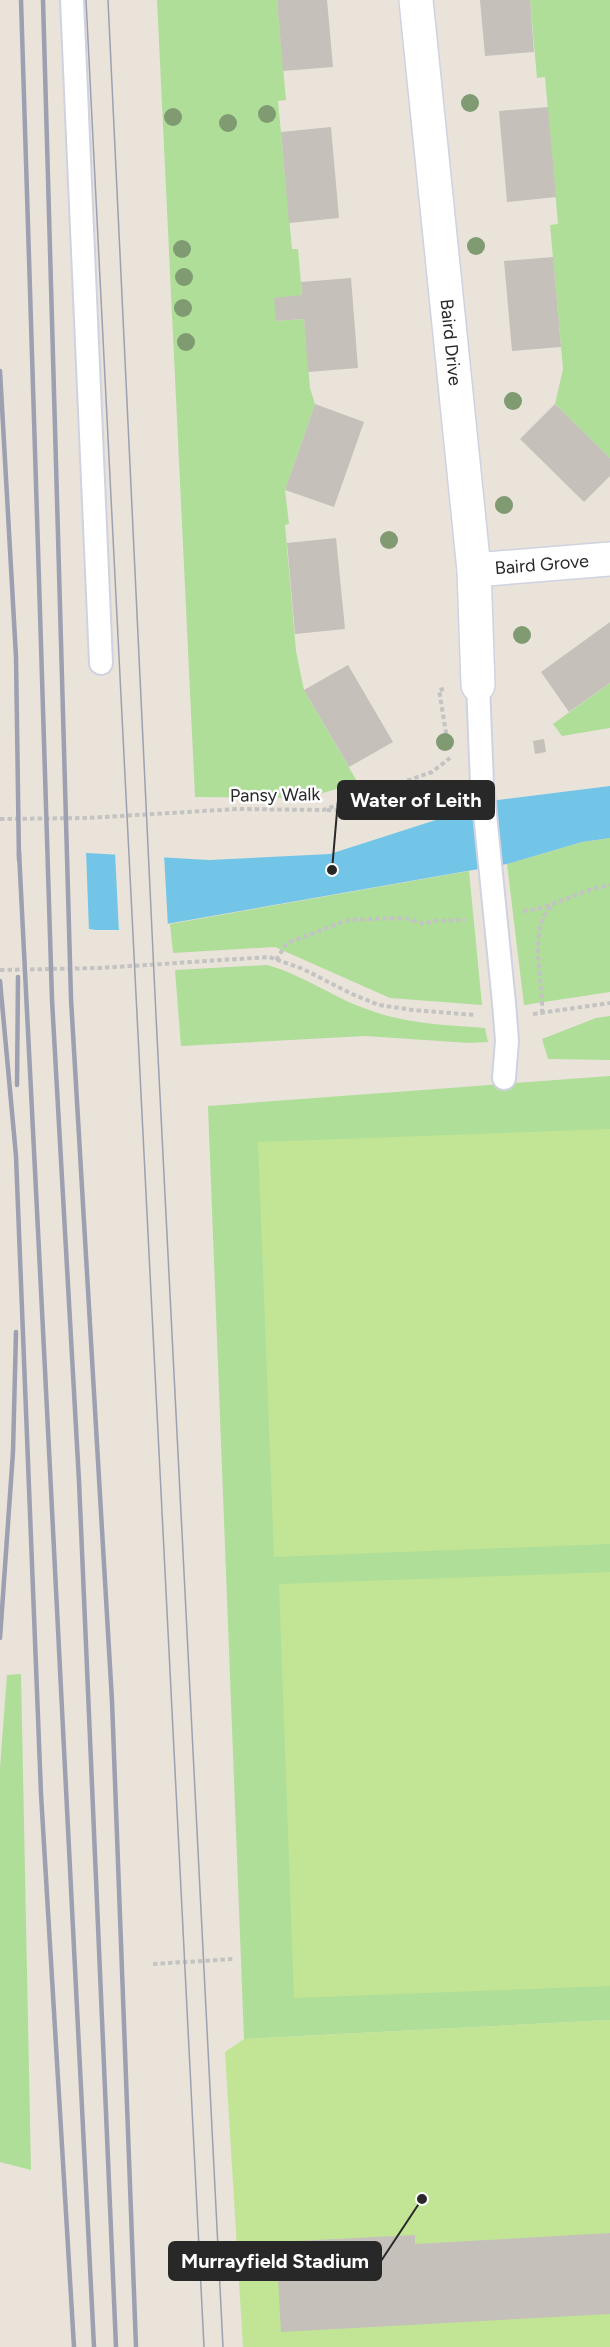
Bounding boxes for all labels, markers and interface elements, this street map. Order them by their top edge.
street label: Baird Drive [435,298,466,387]
street label: Baird Grove [494,550,590,579]
callout: Water of Leith [338,781,494,819]
street label: Pansy Walk [230,783,321,807]
text: Water of Leith [350,788,482,812]
callout: Murrayfield Stadium [169,2242,381,2280]
text: Murrayfield Stadium [181,2249,369,2273]

